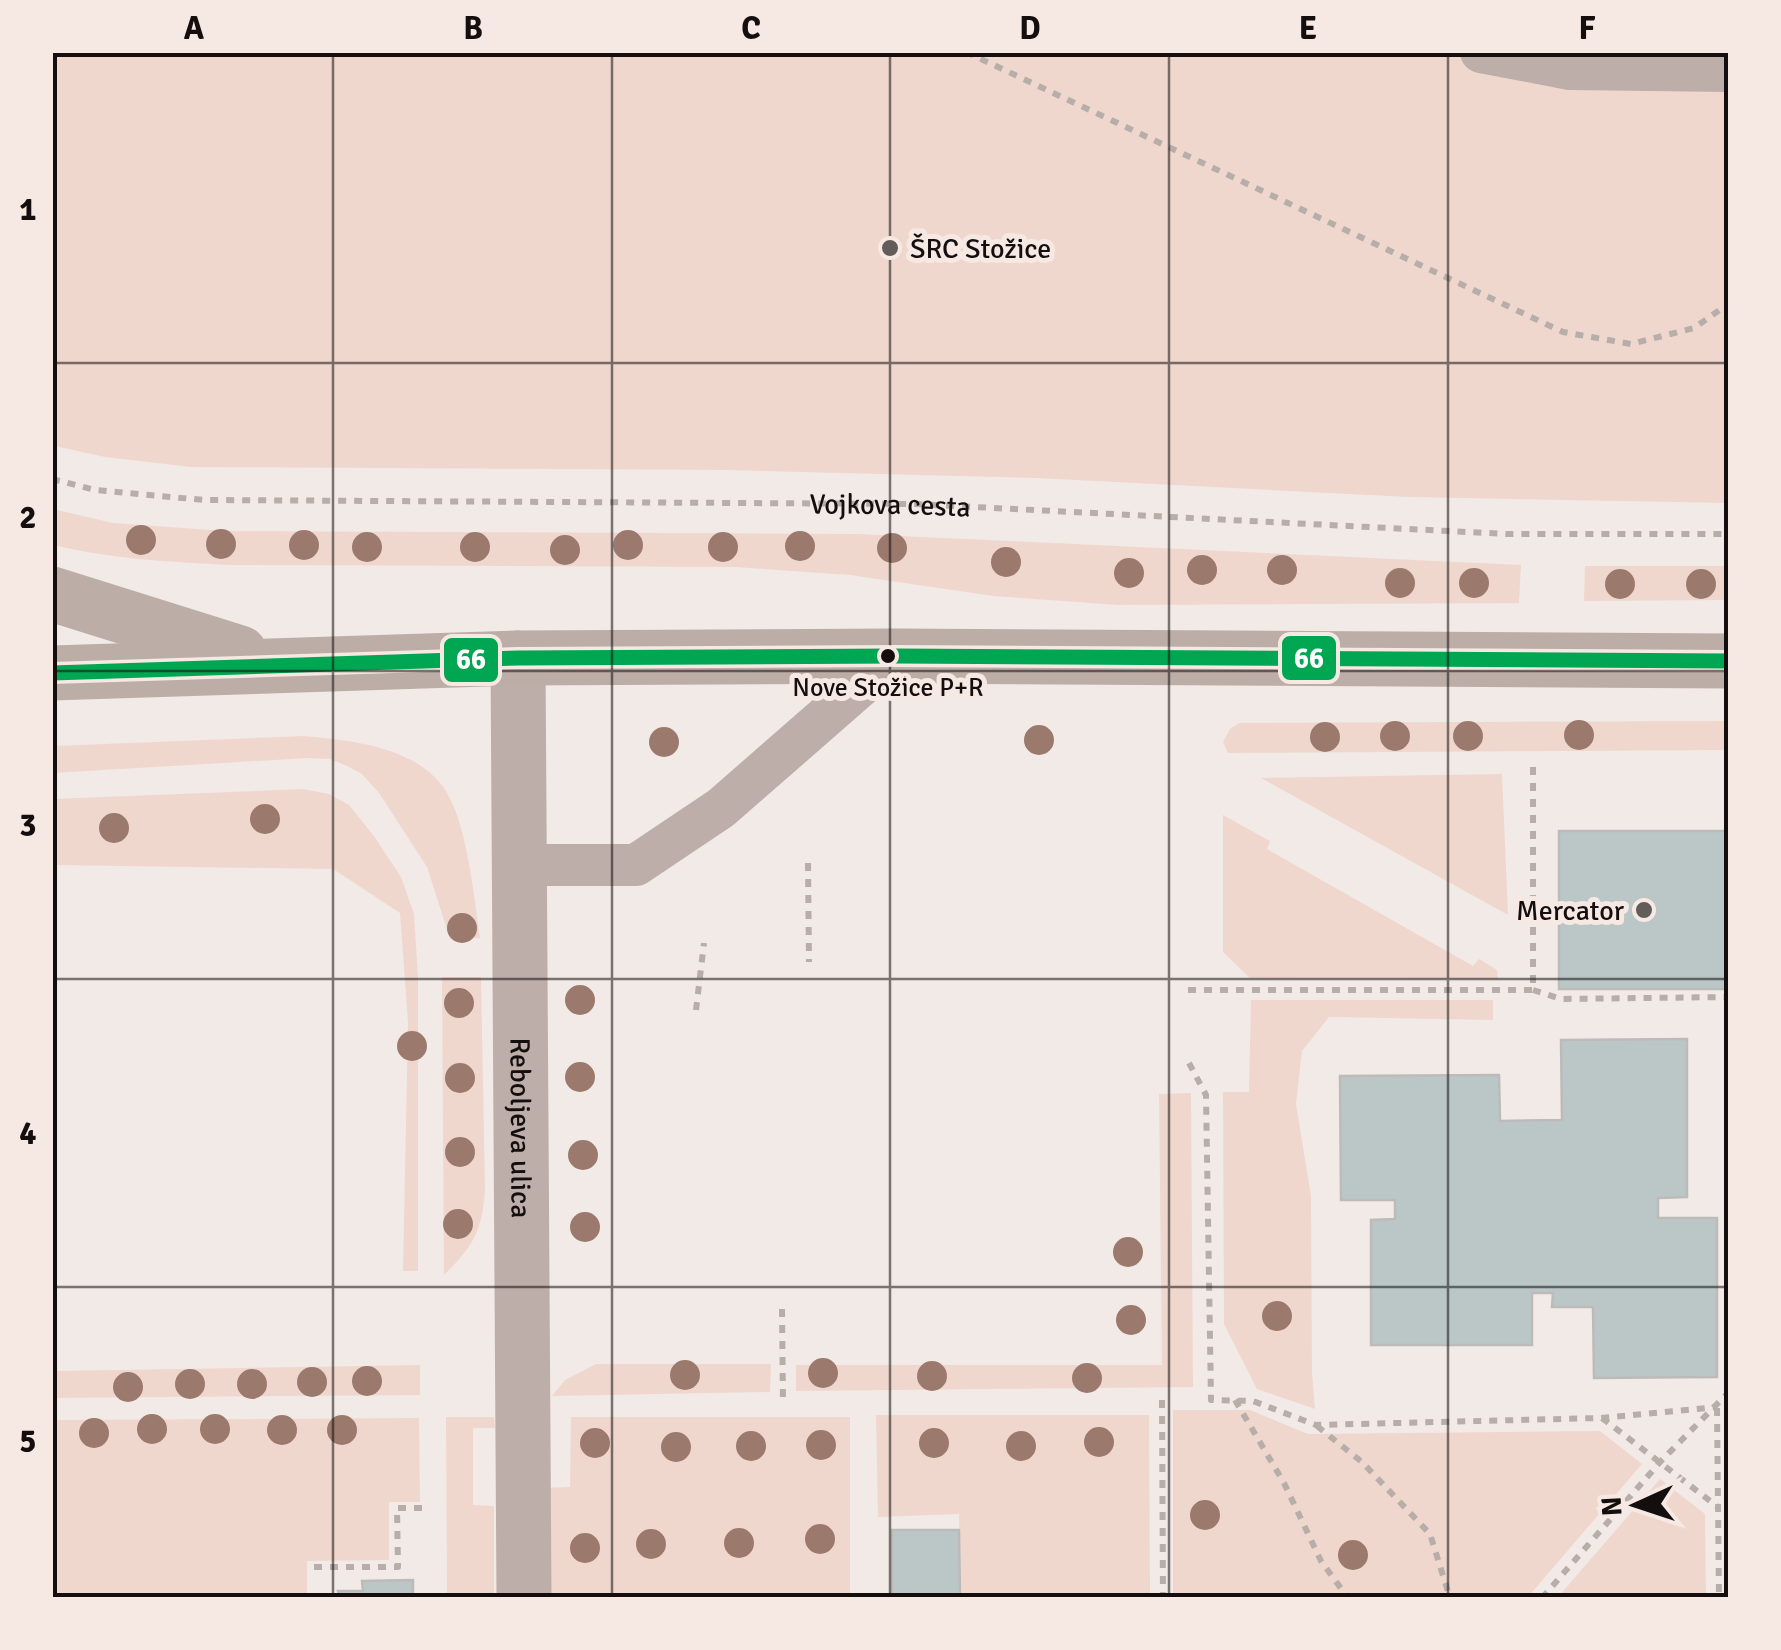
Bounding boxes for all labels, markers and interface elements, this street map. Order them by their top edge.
text: A [184,9,205,48]
text: B [463,9,483,48]
text: C [741,9,761,48]
text: D [1019,9,1041,48]
text: E [1299,9,1317,48]
text: F [1578,9,1596,48]
text: 1 [19,190,37,229]
place label: ŠRC Stožice [910,232,1051,266]
marker: ŠRC Stožice [879,237,901,259]
street label: Vojkova cesta [809,487,972,525]
text: 2 [19,498,37,537]
line badge: 66 [1280,634,1338,682]
line badge: 66 [442,636,500,684]
text: 66 [1294,642,1324,676]
text: 66 [456,643,486,677]
marker: Nove Stožice P+R [878,646,898,666]
place label: Nove Stožice P+R [792,672,984,704]
text: 3 [19,806,37,845]
place label: Mercator [1516,894,1625,928]
marker: Mercator [1633,899,1655,921]
street label: Reboljeva ulica [502,1037,538,1219]
text: 4 [19,1114,37,1153]
text: 5 [19,1422,37,1461]
north arrow [1586,1455,1686,1555]
text: N [1595,1496,1630,1517]

